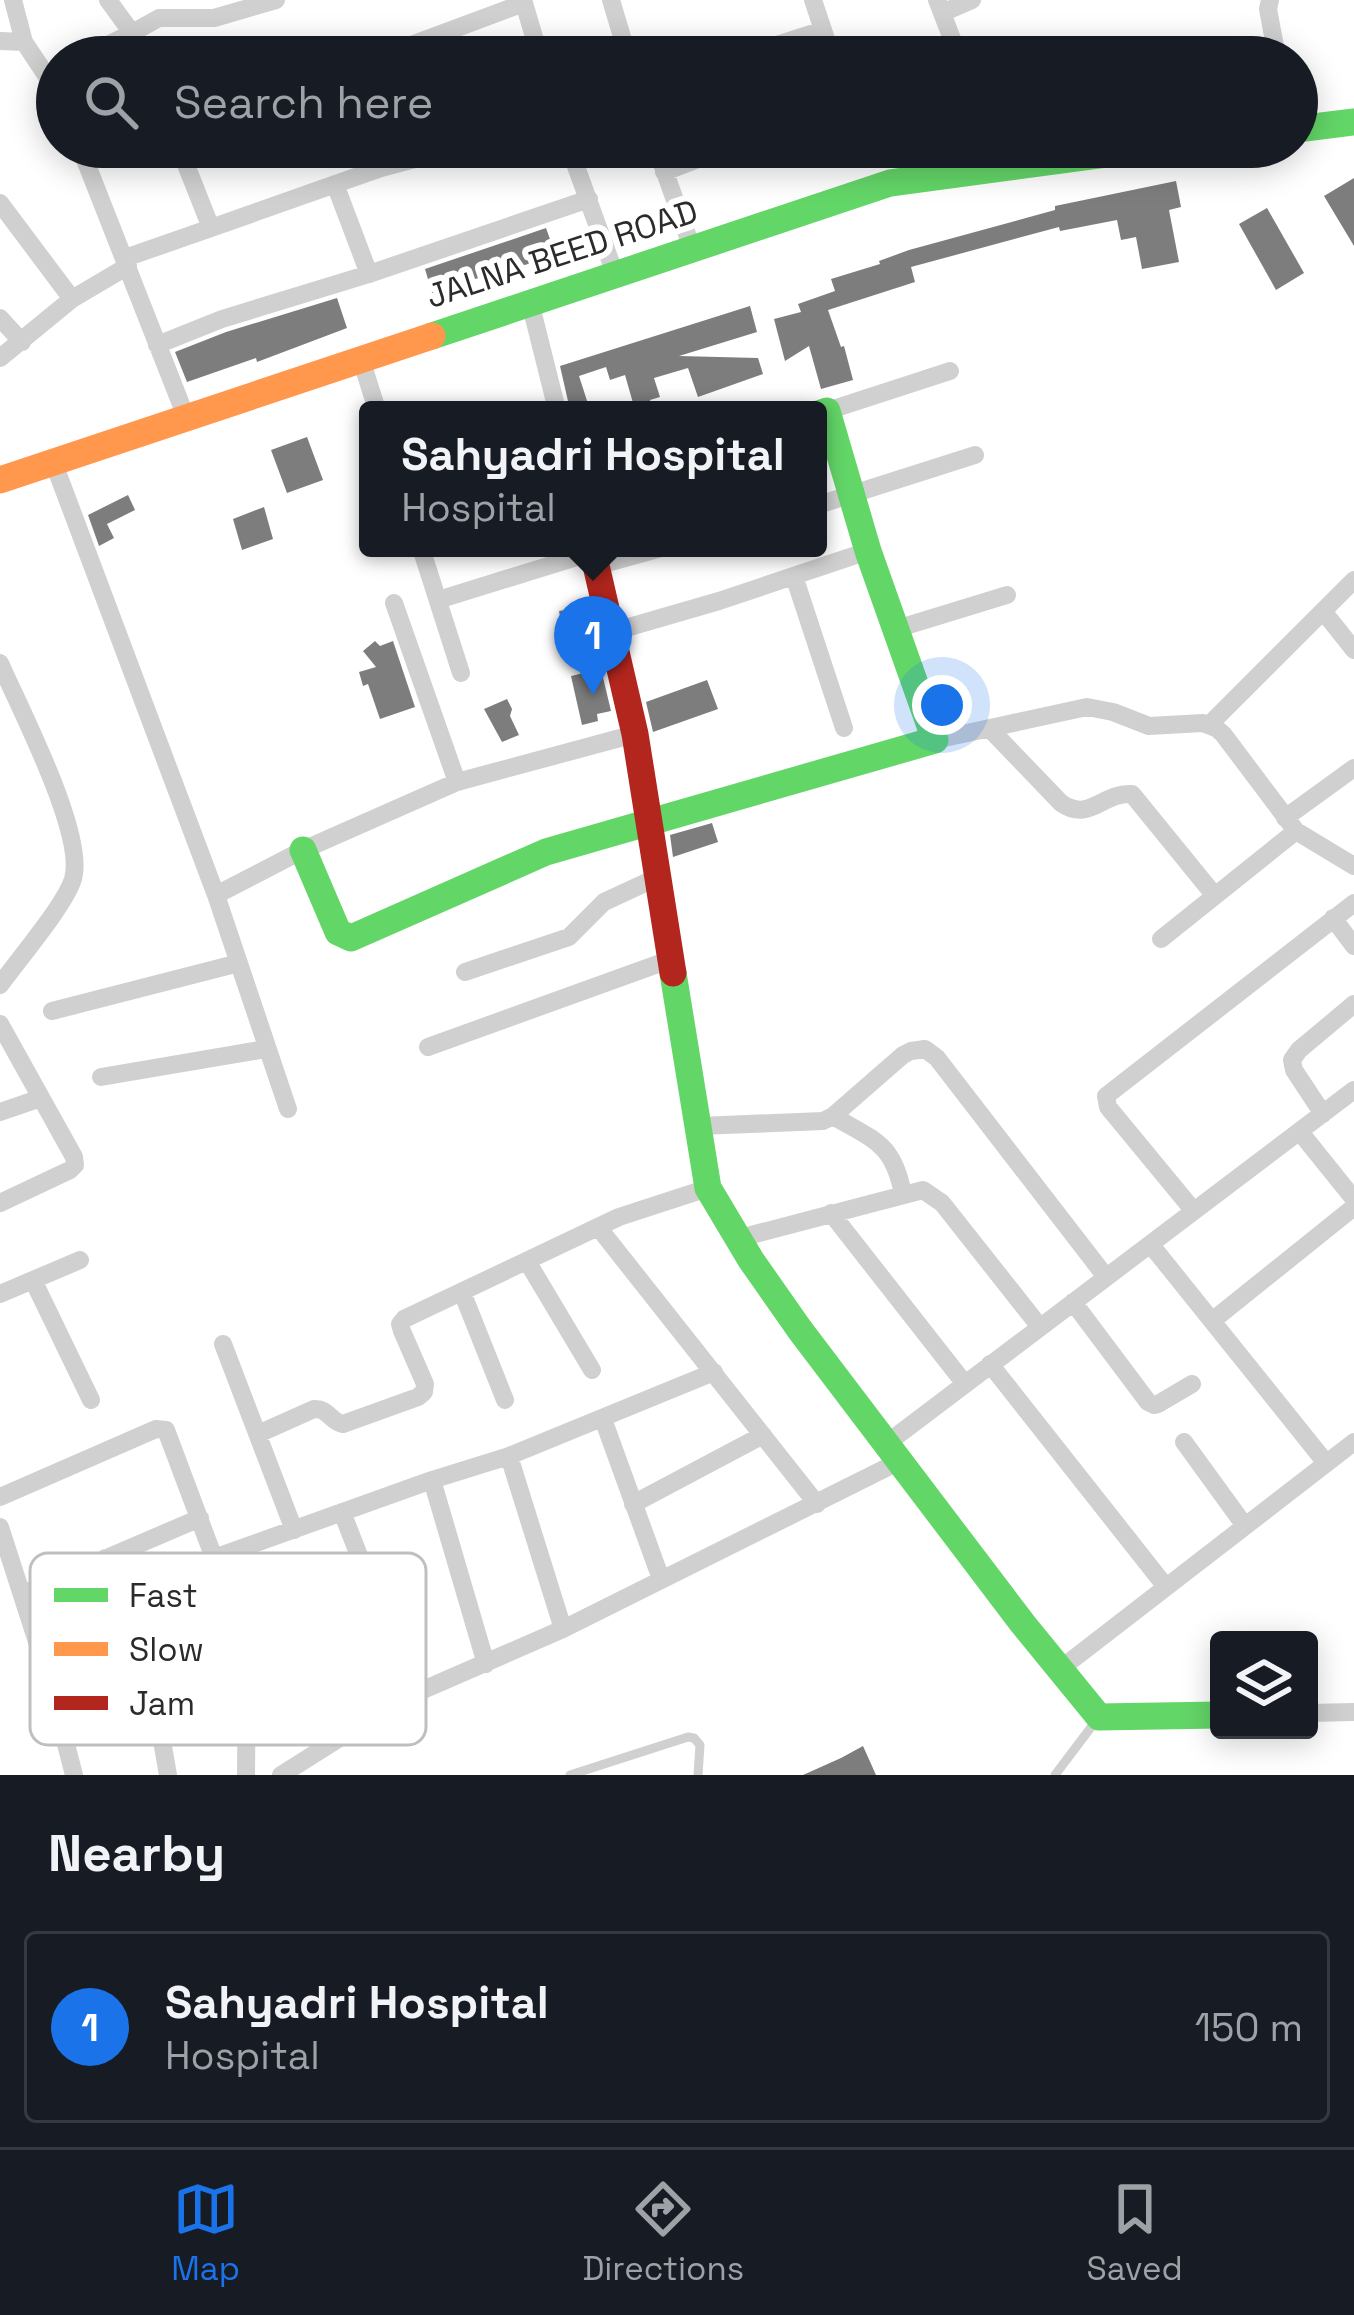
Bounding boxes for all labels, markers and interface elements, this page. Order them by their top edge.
search box [36,36,1318,168]
icon: search [78,69,144,135]
text: Search here [174,74,433,131]
street label: JALNA BEED ROAD [421,190,703,318]
popup [359,401,827,557]
text: Sahyadri Hospital [401,426,785,483]
text: Hospital [401,483,556,532]
pin: 1 [554,596,632,695]
your location [912,675,972,735]
legend [30,1553,426,1745]
text: Fast [129,1575,198,1617]
text: Slow [129,1629,204,1671]
map controls [1210,1631,1318,1739]
button: layers [1210,1631,1318,1739]
text: Jam [129,1683,195,1725]
text: Nearby [48,1821,225,1886]
text: Sahyadri Hospital [165,1974,549,2031]
text: 1 [81,2003,99,2052]
text: 150 m [1195,2003,1303,2052]
text: Hospital [165,2031,320,2080]
tab: Map [171,2176,240,2290]
tab: Directions [582,2176,744,2290]
tab: Saved [1087,2176,1183,2290]

